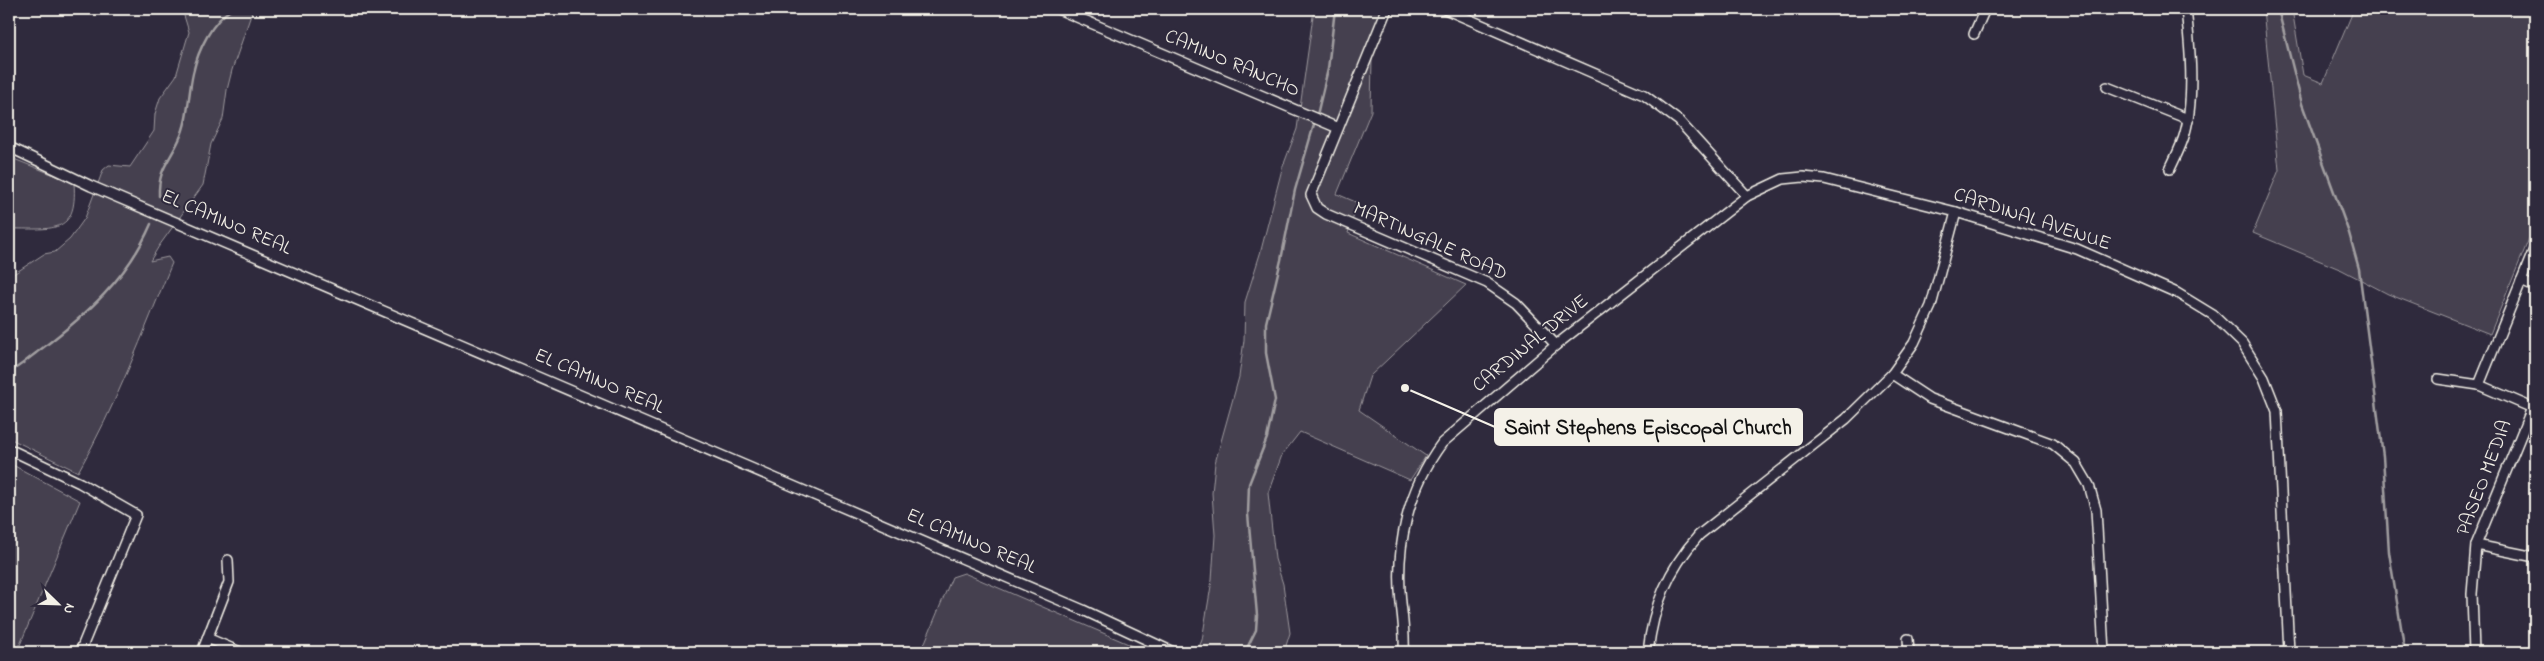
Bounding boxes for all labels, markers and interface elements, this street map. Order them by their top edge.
street label: CAMINO RANCHO [1160,22,1304,106]
street label: CARDINAL AVENUE [1950,181,2114,259]
street label: EL CAMINO REAL [156,182,296,264]
street label: MARTINGALE ROAD [1348,195,1512,289]
street label: CARDINAL DRIVE [1466,288,1596,400]
street label: EL CAMINO REAL [529,341,669,423]
callout: Saint Stephens Episcopal Church [1495,409,1802,445]
text: Saint Stephens Episcopal Church [1504,414,1792,444]
street label: PASEO MEDIA [2450,416,2520,540]
street label: EL CAMINO REAL [901,501,1041,583]
north arrow [32,578,82,628]
text: N [57,600,80,617]

